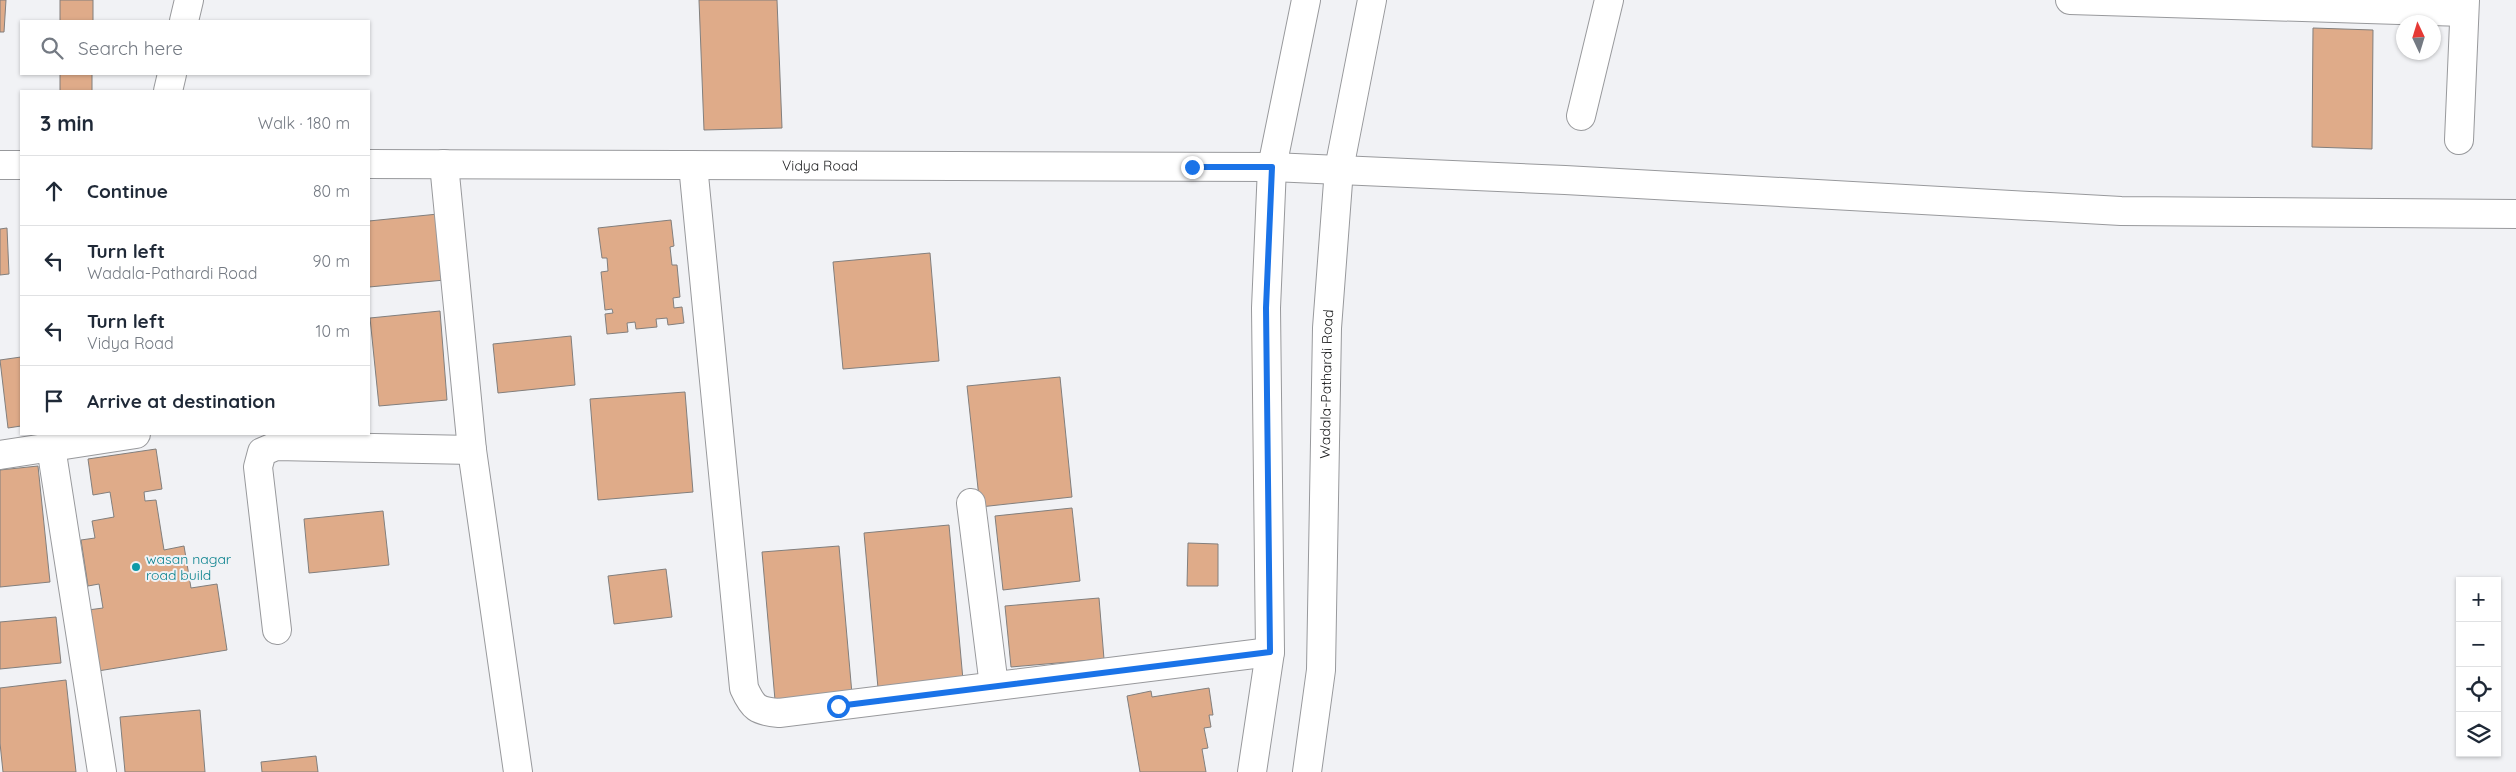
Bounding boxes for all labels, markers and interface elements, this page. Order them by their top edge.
north arrow [2396,15,2441,60]
search box [20,20,370,75]
icon: search [38,34,66,62]
text: Search here [78,36,183,60]
text: 3 min [40,110,94,136]
text: Walk · 180 m [258,113,350,133]
street label: Vidya Road [782,156,858,175]
route end [1181,156,1204,179]
icon: ahead [40,177,68,205]
text: Continue [87,179,168,203]
text: 80 m [313,181,350,201]
text: Turn left [87,239,165,263]
icon: left [40,247,68,275]
text: 90 m [313,251,350,271]
text: Wadala-Pathardi Road [87,263,257,283]
text: Turn left [87,309,165,333]
street label: Wadala-Pathardi Road [1316,309,1337,459]
icon: left [40,317,68,345]
text: 10 m [316,321,350,341]
text: Vidya Road [87,333,174,353]
icon: arrive [40,387,68,415]
text: Arrive at destination [87,389,276,413]
place label: wasan nagar road build [146,550,232,584]
marker: wasan nagar road build [130,561,142,573]
map controls [2456,577,2501,757]
button: + [2456,577,2501,622]
button: − [2456,622,2501,667]
button: locate [2456,667,2501,712]
route start [827,695,850,718]
button: layers [2456,712,2501,757]

